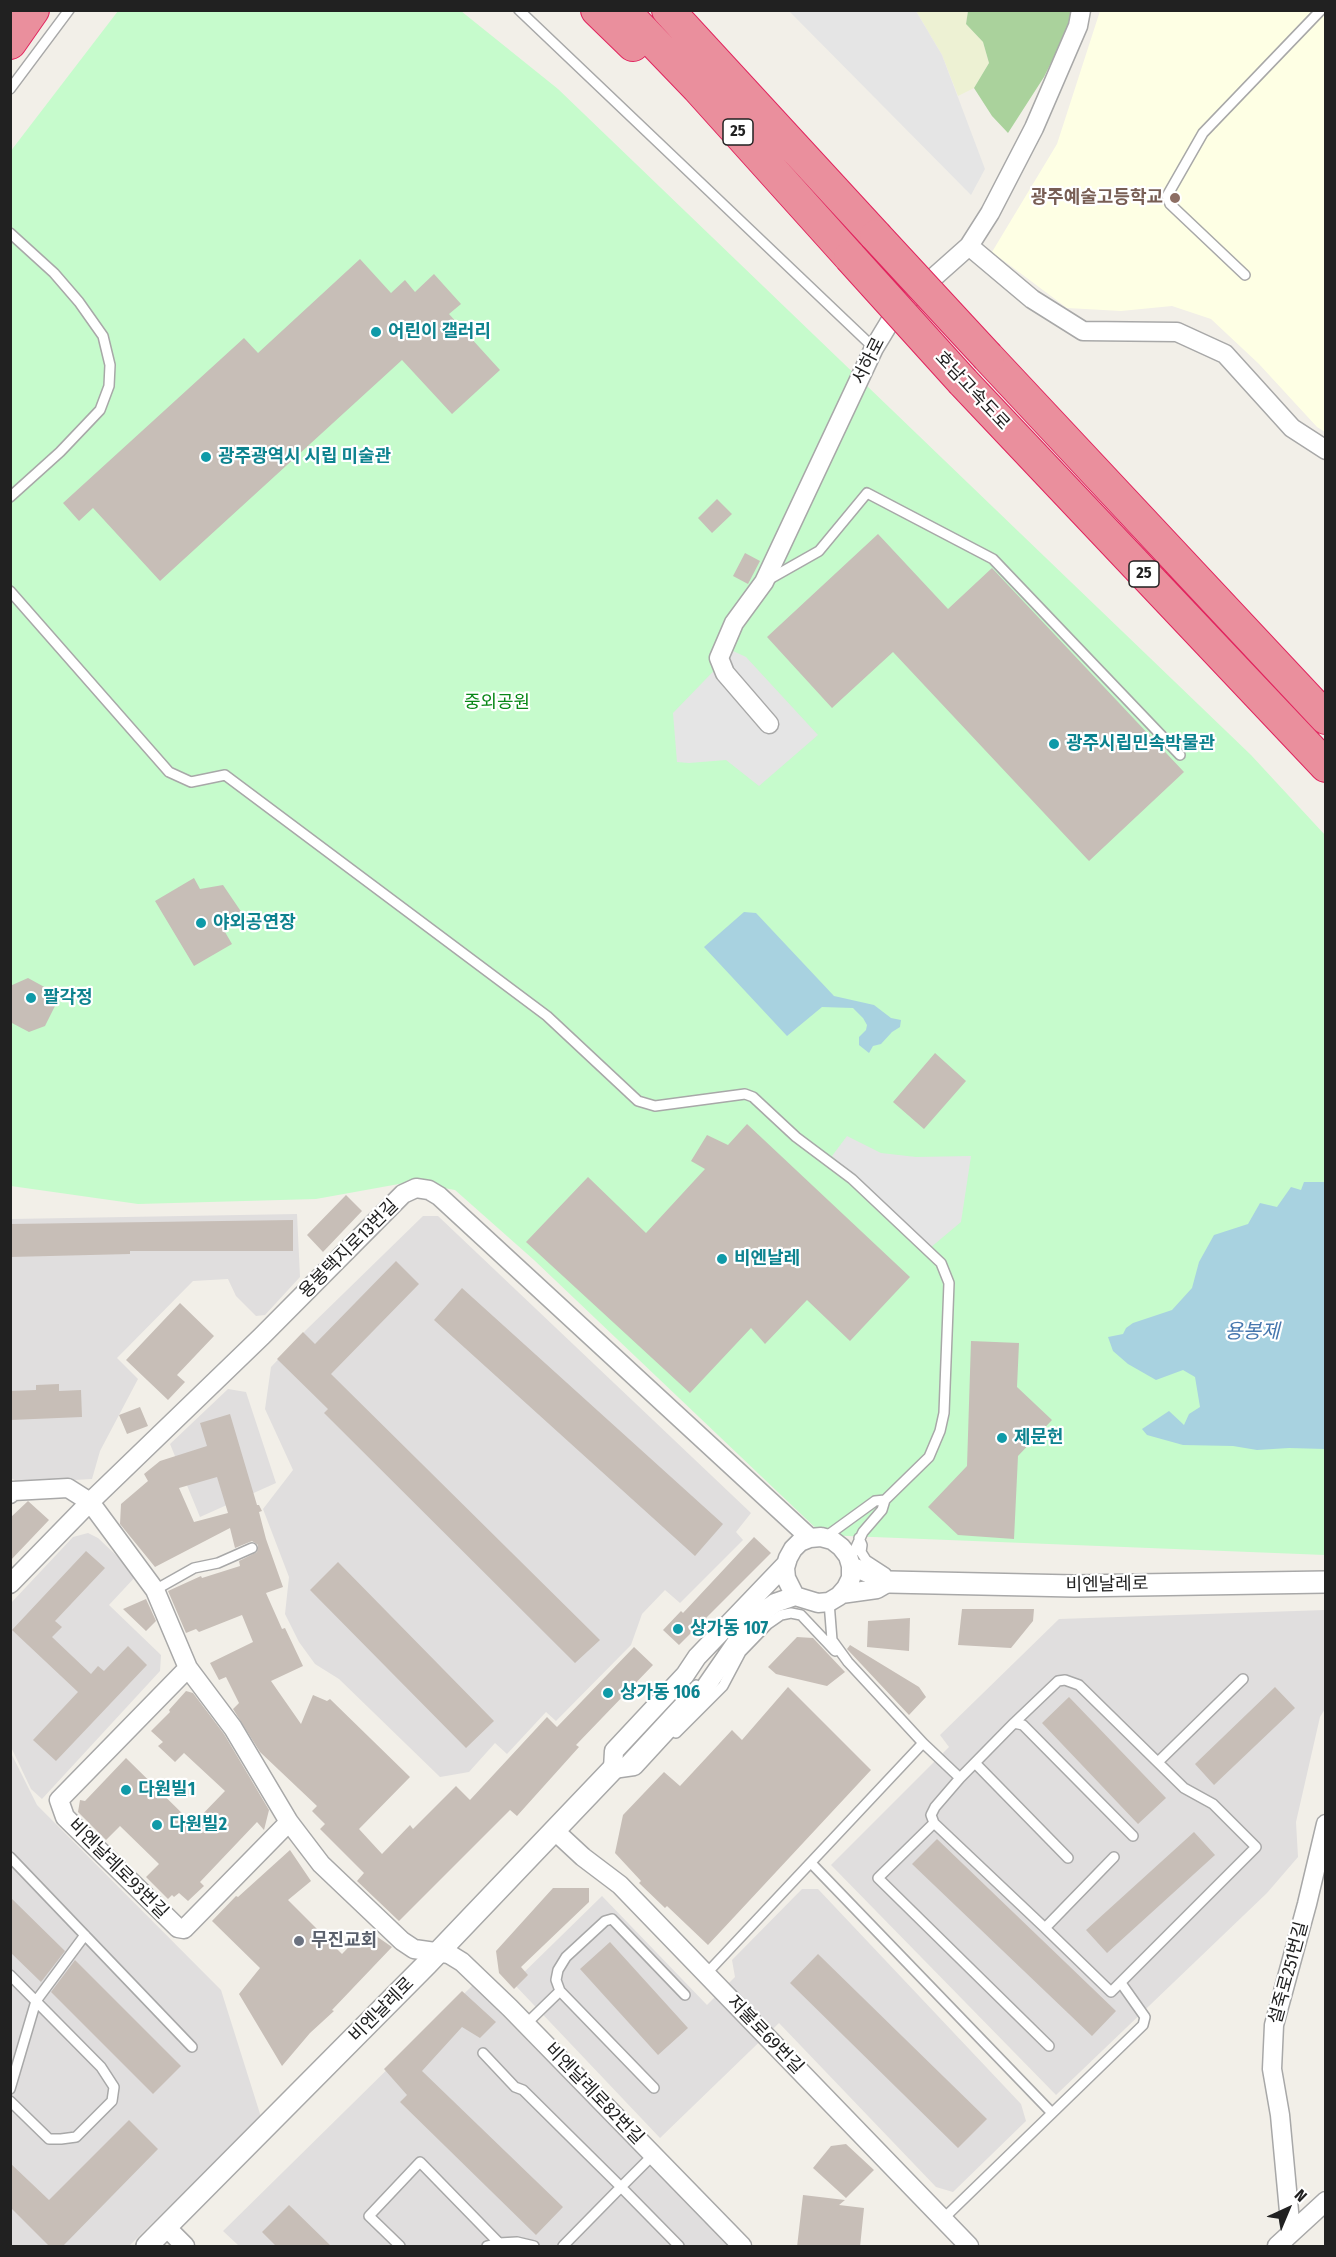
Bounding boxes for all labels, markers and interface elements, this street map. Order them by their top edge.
road number: 25 [723,119,753,145]
place label: 광주예술고등학교 [1031,187,1163,209]
marker: 광주예술고등학교 [1168,191,1182,205]
place label: 어린이 갤러리 [388,321,491,343]
marker: 어린이 갤러리 [369,325,383,339]
street label: 서하로 [848,334,890,388]
street label: 호남고속도로 [930,347,1014,435]
place label: 광주광역시 시립 미술관 [218,446,391,468]
marker: 광주광역시 시립 미술관 [199,450,213,464]
road number: 25 [1129,561,1159,587]
park label: 중외공원 [464,692,530,714]
place label: 광주시립민속박물관 [1066,733,1215,755]
marker: 광주시립민속박물관 [1047,737,1061,751]
place label: 야외공연장 [213,912,296,934]
marker: 야외공연장 [194,916,208,930]
place label: 팔각정 [43,987,93,1009]
marker: 팔각정 [24,991,38,1005]
street label: 용봉택지로13번길 [295,1195,403,1303]
place label: 비엔날레 [734,1248,800,1270]
marker: 비엔날레 [715,1252,729,1266]
water label: 용봉제 [1224,1320,1280,1344]
place label: 제문헌 [1014,1427,1064,1449]
marker: 제문헌 [995,1431,1009,1445]
street label: 비엔날레로 [1065,1573,1149,1597]
place label: 상가동 107 [690,1618,768,1640]
marker: 상가동 107 [671,1622,685,1636]
place label: 상가동 106 [620,1682,700,1704]
marker: 상가동 106 [601,1686,615,1700]
place label: 다원빌1 [138,1779,195,1801]
marker: 다원빌1 [119,1783,133,1797]
place label: 다원빌2 [169,1814,227,1836]
street label: 비엔날레로93번길 [64,1815,172,1923]
marker: 다원빌2 [150,1818,164,1832]
street label: 설죽로251번길 [1265,1919,1313,2027]
place label: 무진교회 [311,1930,377,1952]
marker: 무진교회 [292,1934,306,1948]
street label: 비엔날레로 [345,1973,419,2047]
street label: 저불로69번길 [722,1991,808,2079]
street label: 비엔날레로82번길 [540,2039,648,2149]
north arrow [1258,2179,1318,2239]
text: N [1291,2186,1311,2206]

